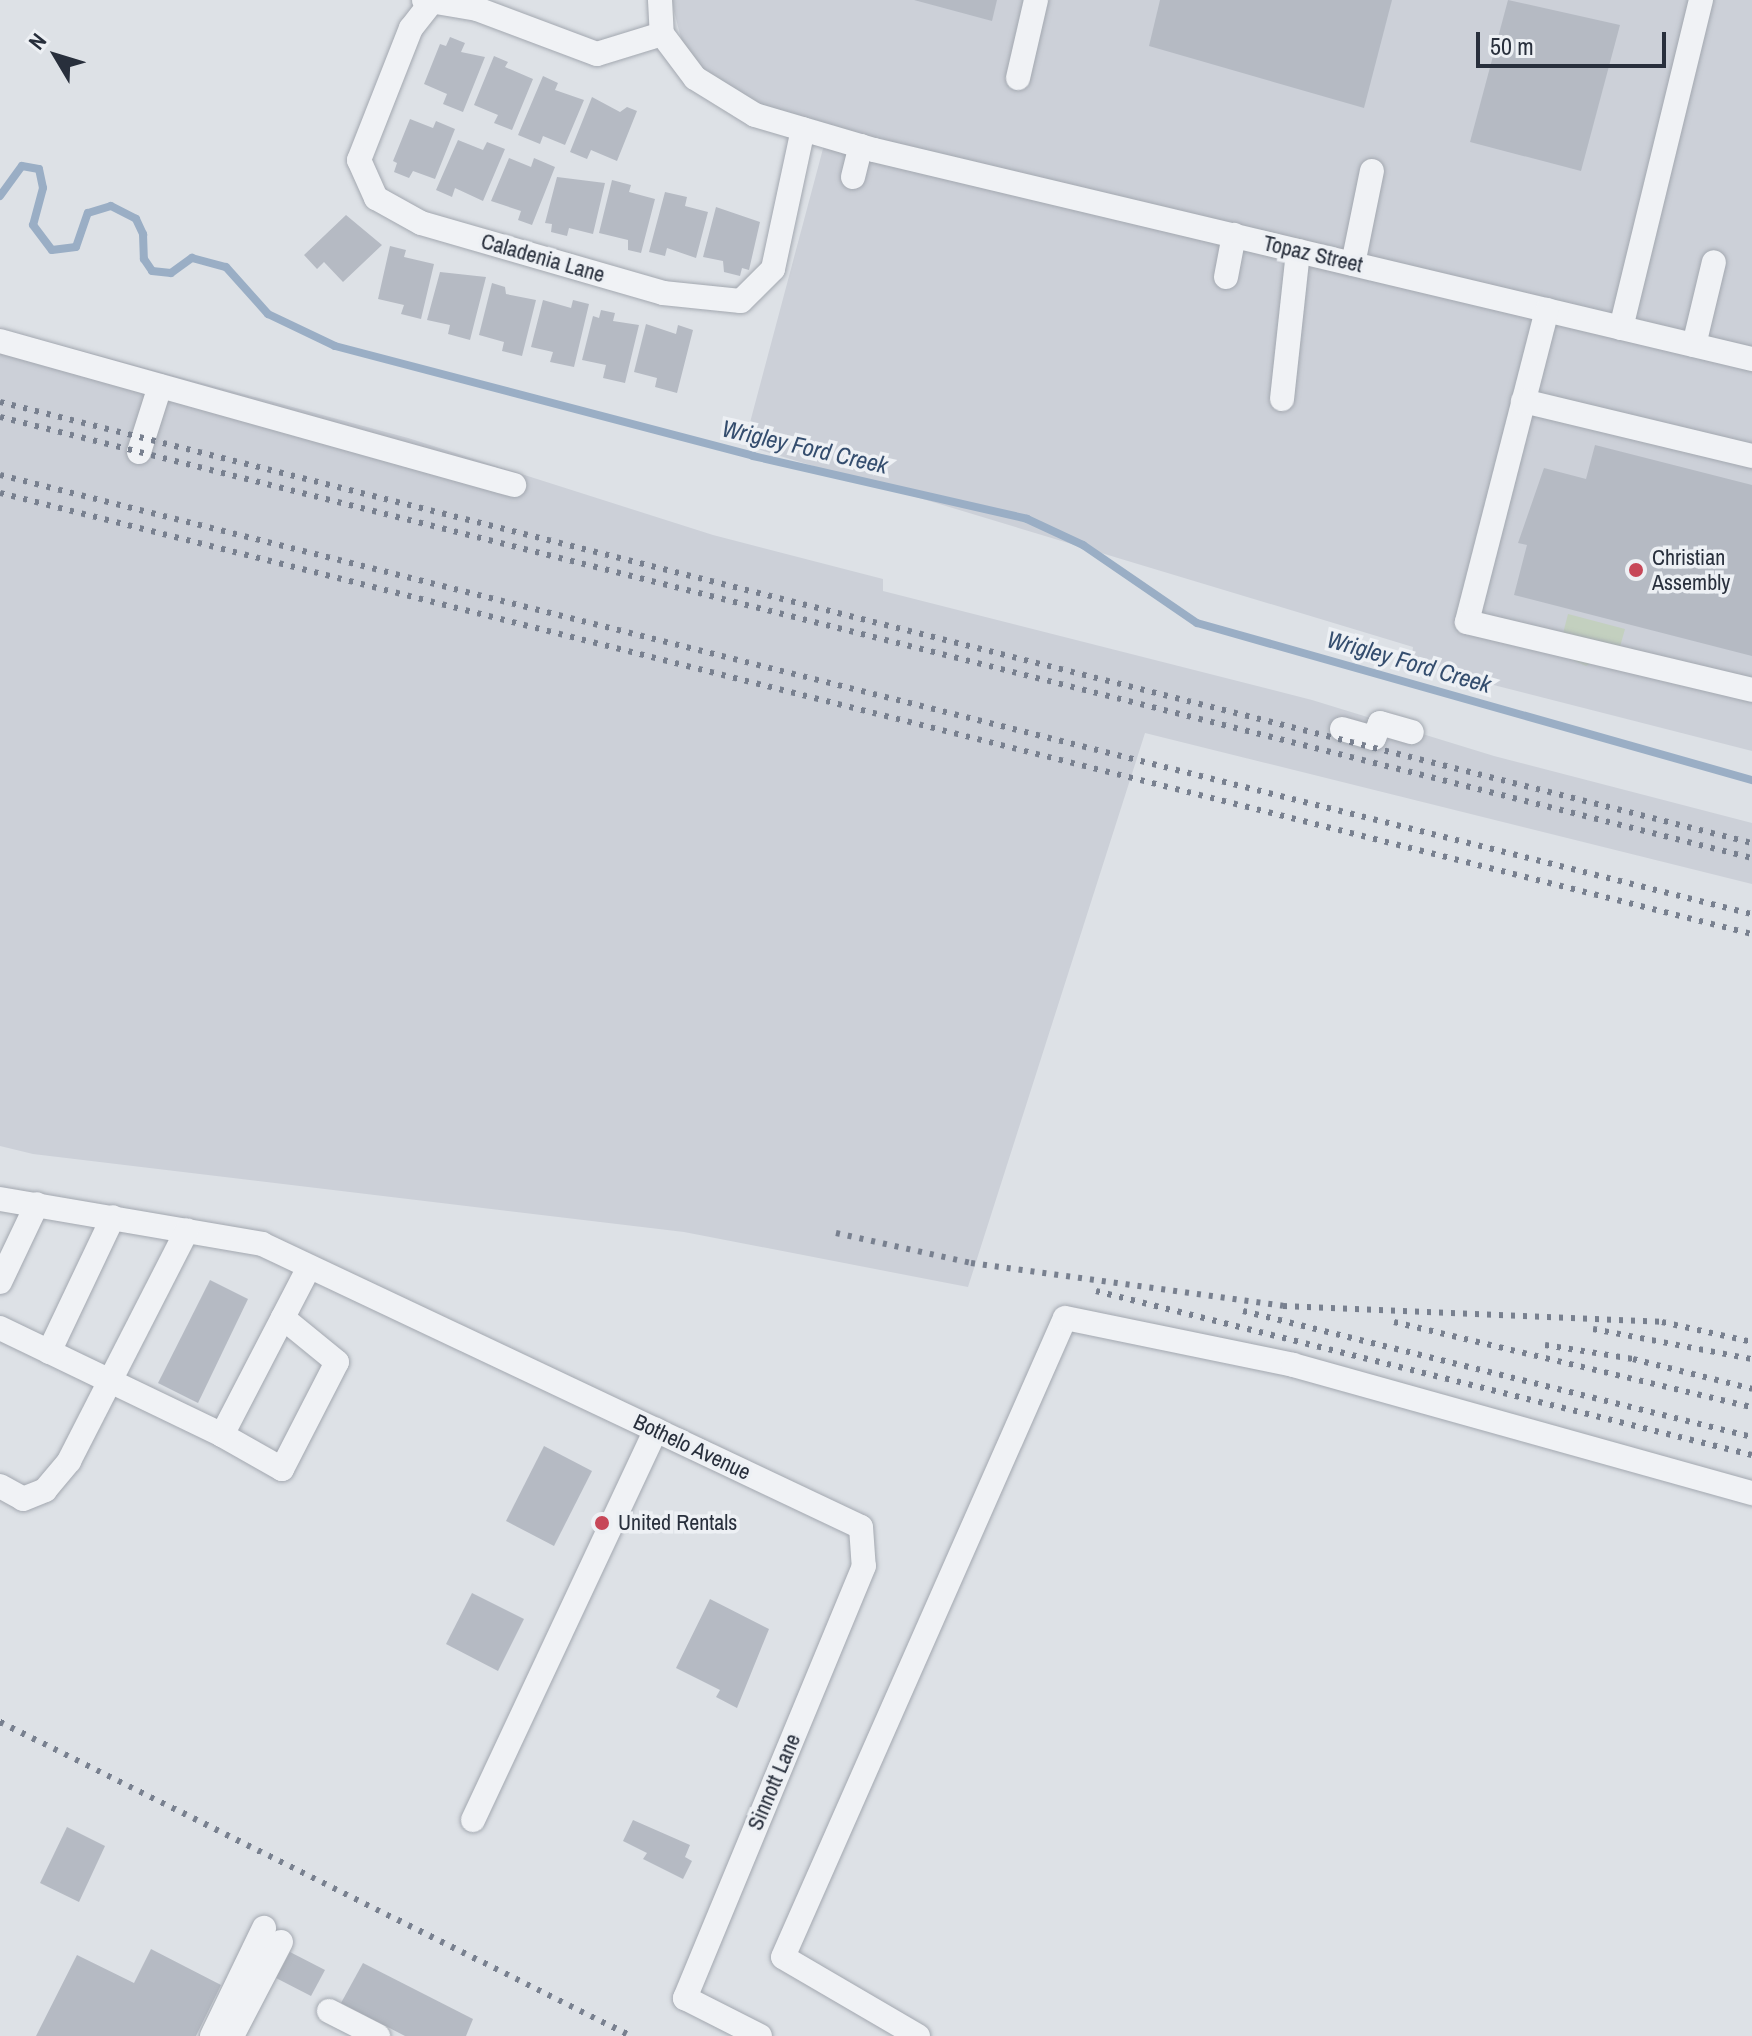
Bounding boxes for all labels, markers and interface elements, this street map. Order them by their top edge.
north arrow [16,16,96,96]
scale bar [1480,16,1670,66]
text: N [21,27,53,56]
text: 50 m [1490,30,1534,62]
street label: Caladenia Lane [478,228,608,288]
street label: Topaz Street [1261,230,1365,278]
water label: Wrigley Ford Creek [719,414,891,480]
place label: Christian Assembly [1652,544,1730,596]
marker: Christian Assembly [1627,561,1645,579]
water label: Wrigley Ford Creek [1324,625,1494,699]
street label: Bothelo Avenue [629,1408,755,1486]
place label: United Rentals [618,1510,737,1536]
marker: United Rentals [593,1514,611,1532]
street label: Sinnott Lane [742,1730,806,1834]

